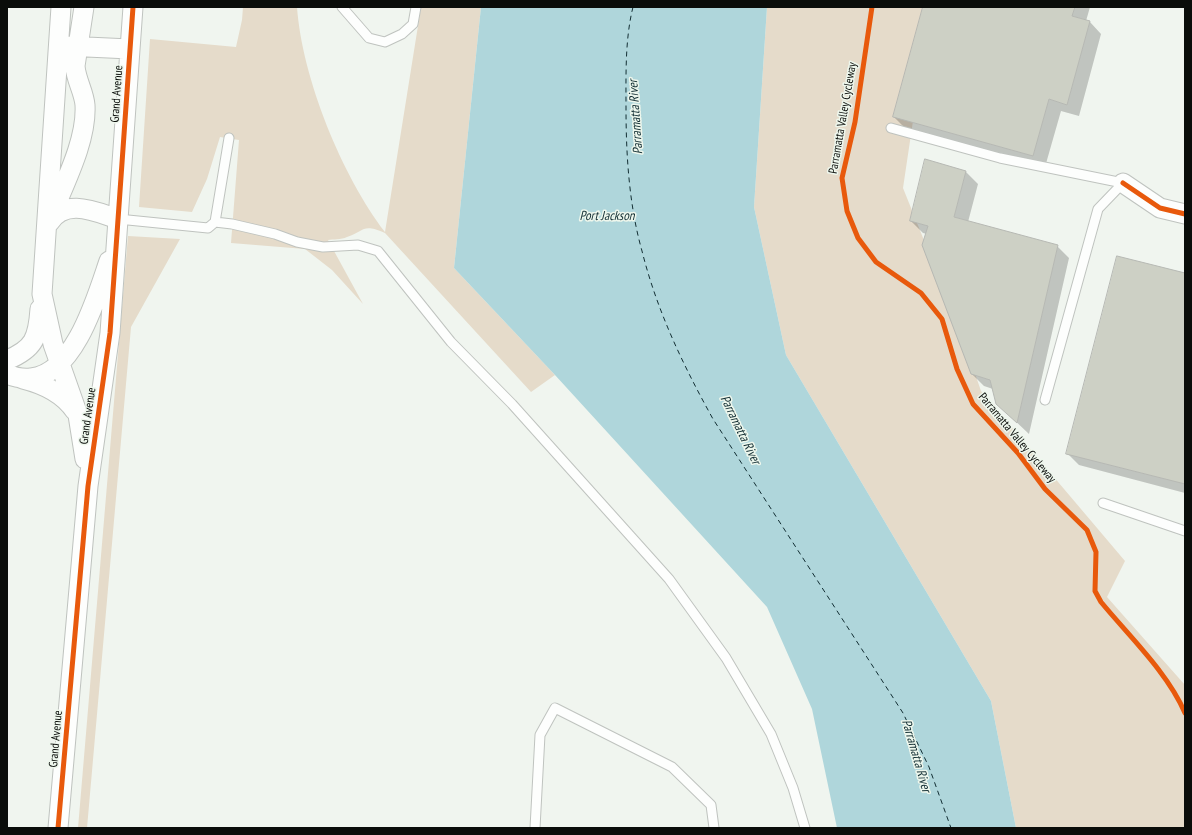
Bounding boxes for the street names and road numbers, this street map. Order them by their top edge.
street label: Parramatta Valley Cycleway [826,61,860,175]
street label: Grand Avenue [108,65,126,123]
street label: Grand Avenue [77,387,99,445]
street label: Parramatta Valley Cycleway [975,390,1059,486]
street label: Grand Avenue [46,710,66,768]

